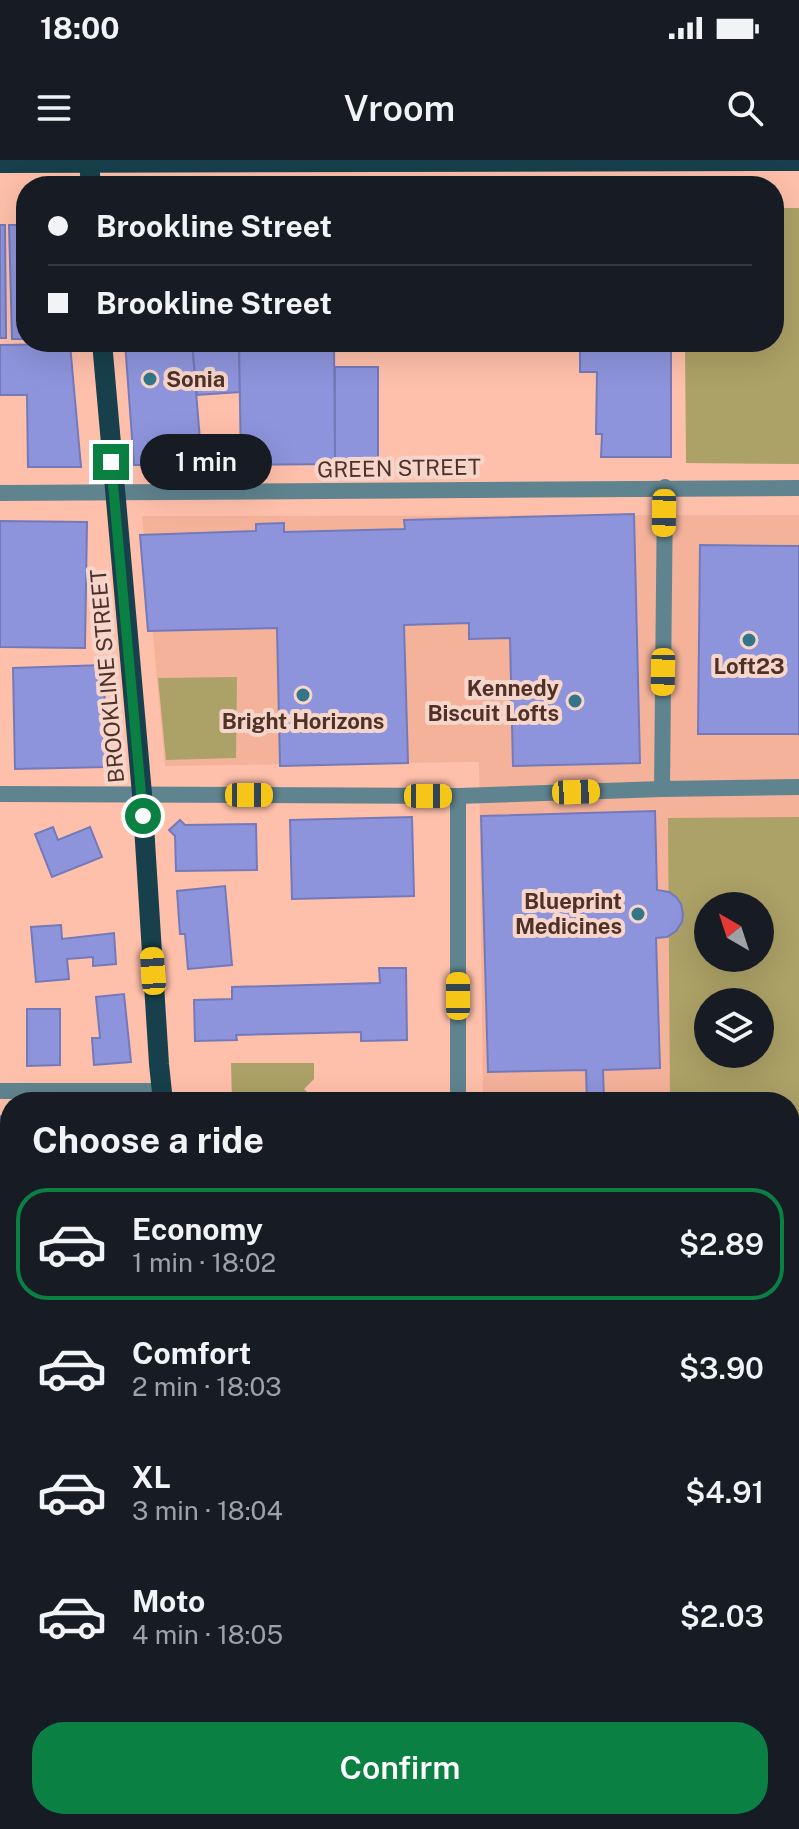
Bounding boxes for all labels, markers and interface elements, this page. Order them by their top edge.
text: 18:00 [40,10,120,46]
icon: menu [32,86,76,130]
icon: search [723,86,767,130]
text: Vroom [344,87,455,129]
text: Brookline Street [96,208,332,244]
text: Brookline Street [96,285,332,321]
place label: Sonia [166,366,225,392]
marker: Sonia [141,370,159,388]
callout: 1 min [139,434,271,490]
route end [93,444,129,480]
text: 1 min [175,446,237,477]
street label: GREEN STREET [317,454,481,482]
car [652,489,676,537]
street label: BROOKLINE STREET [85,568,129,784]
marker: Loft23 [740,631,758,649]
car [651,648,675,696]
place label: Loft23 [713,653,785,679]
place label: Kennedy Biscuit Lofts [427,675,560,726]
marker: Bright Horizons [294,686,312,704]
marker: Kennedy Biscuit Lofts [566,692,584,710]
place label: Bright Horizons [222,708,384,734]
car [552,779,600,805]
car [225,783,273,807]
car [404,784,452,808]
route start [125,798,161,834]
place label: Blueprint Medicines [515,888,622,939]
north arrow [694,892,774,972]
map controls [694,892,774,1068]
marker: Blueprint Medicines [629,905,647,923]
car [139,946,167,996]
car [446,972,470,1020]
button: layers [694,988,774,1068]
text: Choose a ride [32,1119,264,1161]
icon: car [36,1208,108,1280]
text: Economy [132,1211,263,1247]
text: $2.89 [679,1226,764,1262]
text: 1 min · 18:02 [132,1247,276,1278]
icon: car [36,1332,108,1404]
text: Comfort [132,1335,251,1371]
text: $3.90 [679,1350,764,1386]
text: 2 min · 18:03 [132,1371,282,1402]
icon: car [36,1456,108,1528]
text: XL [132,1459,171,1495]
text: $4.91 [685,1474,764,1510]
text: 3 min · 18:04 [132,1495,283,1526]
icon: car [36,1580,108,1652]
text: Moto [132,1583,205,1619]
text: $2.03 [680,1598,764,1634]
text: 4 min · 18:05 [132,1619,283,1650]
button: Confirm [32,1722,768,1814]

